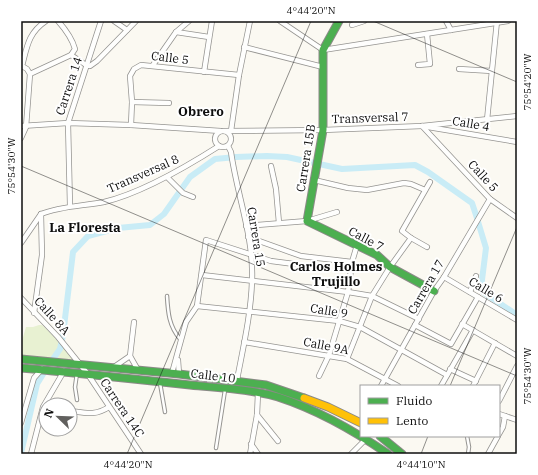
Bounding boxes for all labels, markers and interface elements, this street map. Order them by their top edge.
text: 4°44'20"N [287,4,336,17]
street label: Calle 5 [150,48,190,67]
text: 75°54'20"W [521,53,534,111]
street label: Carrera 14 [52,55,85,117]
district label: Obrero [178,103,224,120]
street label: Transversal 7 [331,109,409,126]
street label: Calle 4 [451,113,491,134]
street label: Carrera 15B [293,123,318,193]
text: 75°54'30"W [5,137,18,195]
street label: Transversal 8 [105,151,181,196]
street label: Calle 5 [465,157,502,195]
street label: Carrera 15 [244,206,269,268]
district label: La Floresta [49,219,121,236]
street label: Calle 7 [346,223,386,254]
street label: Carrera 17 [404,257,447,317]
district label: Carlos Holmes Trujillo [290,258,383,290]
street label: Calle 6 [466,273,506,306]
street label: Calle 8A [31,294,74,338]
street label: Calle 9 [309,300,349,321]
street label: Calle 9A [302,334,351,357]
text: 75°54'30"W [521,347,534,405]
street label: Calle 10 [190,365,236,386]
street label: Carrera 14C [97,375,148,440]
legend [360,385,500,437]
text: Fluido [396,393,433,408]
north arrow [38,397,78,437]
text: N [41,406,57,420]
text: Lento [396,413,428,428]
text: 4°44'20"N [104,458,153,471]
text: 4°44'10"N [397,458,446,471]

